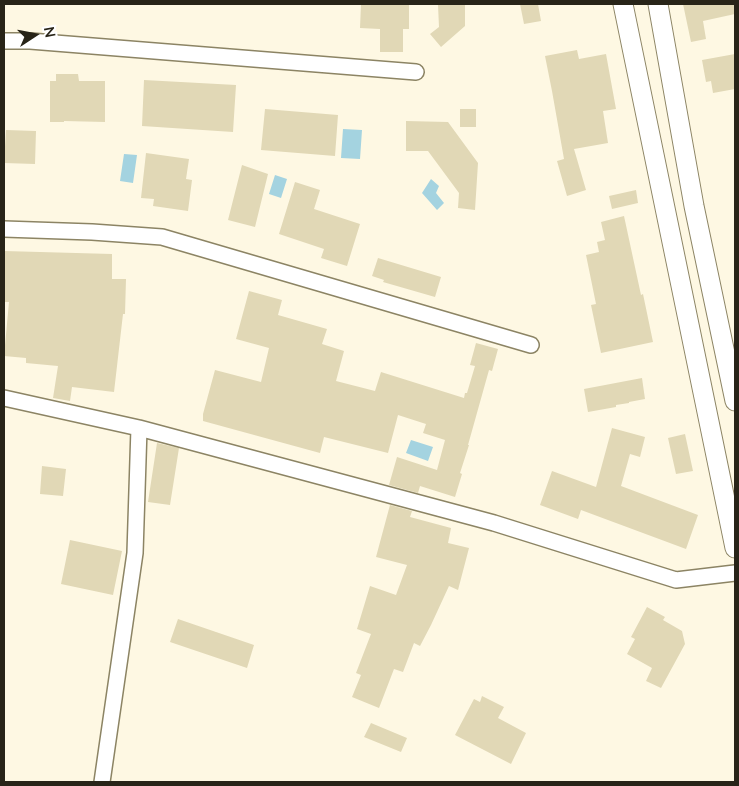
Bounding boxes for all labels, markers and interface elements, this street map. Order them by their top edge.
north arrow [10,10,60,60]
text: N [41,25,60,39]

